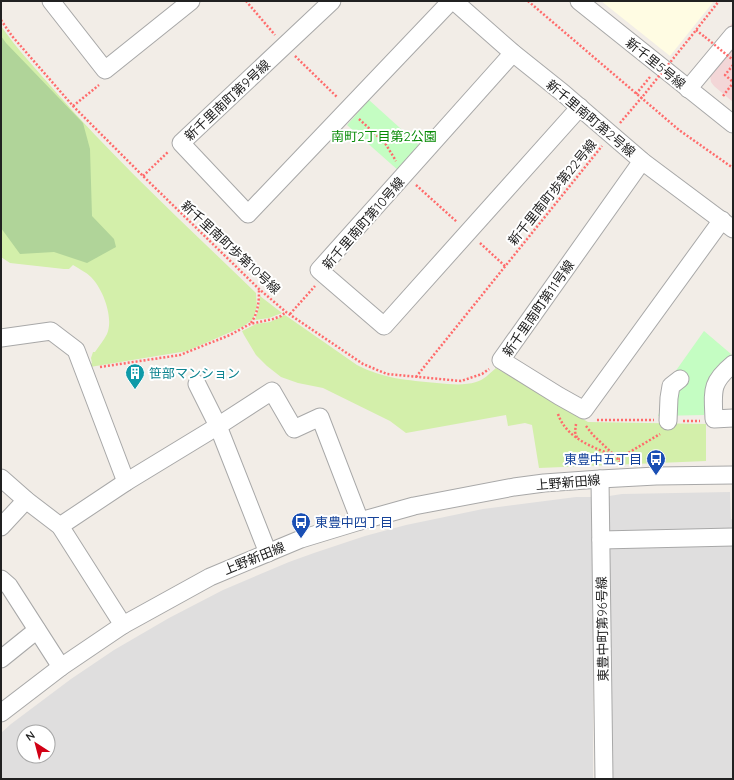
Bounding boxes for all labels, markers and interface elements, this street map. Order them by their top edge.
street label: 新千里5号線 [623,34,689,92]
street label: 新千里南町第9号線 [181,56,273,144]
street label: 新千里南町第2号線 [543,76,639,160]
park label: 南町2丁目第2公園 [331,128,437,144]
street label: 新千里南町歩第22号線 [504,136,600,248]
street label: 新千里南町第10号線 [319,174,407,272]
street label: 新千里南町歩第10号線 [178,197,284,297]
street label: 新千里南町第11号線 [499,257,577,359]
building icon: 笹部マンション [124,362,146,390]
place label: 笹部マンション [149,365,240,381]
bus stop icon: 東豊中五丁目 [645,448,667,476]
place label: 東豊中五丁目 [564,451,642,467]
street label: 上野新田線 [535,471,601,493]
bus stop icon: 東豊中四丁目 [290,511,312,539]
place label: 東豊中四丁目 [315,514,393,530]
street label: 上野新田線 [221,538,287,578]
street label: 東豊中町第96号線 [593,576,611,682]
north arrow [16,724,56,764]
text: N [23,728,38,744]

